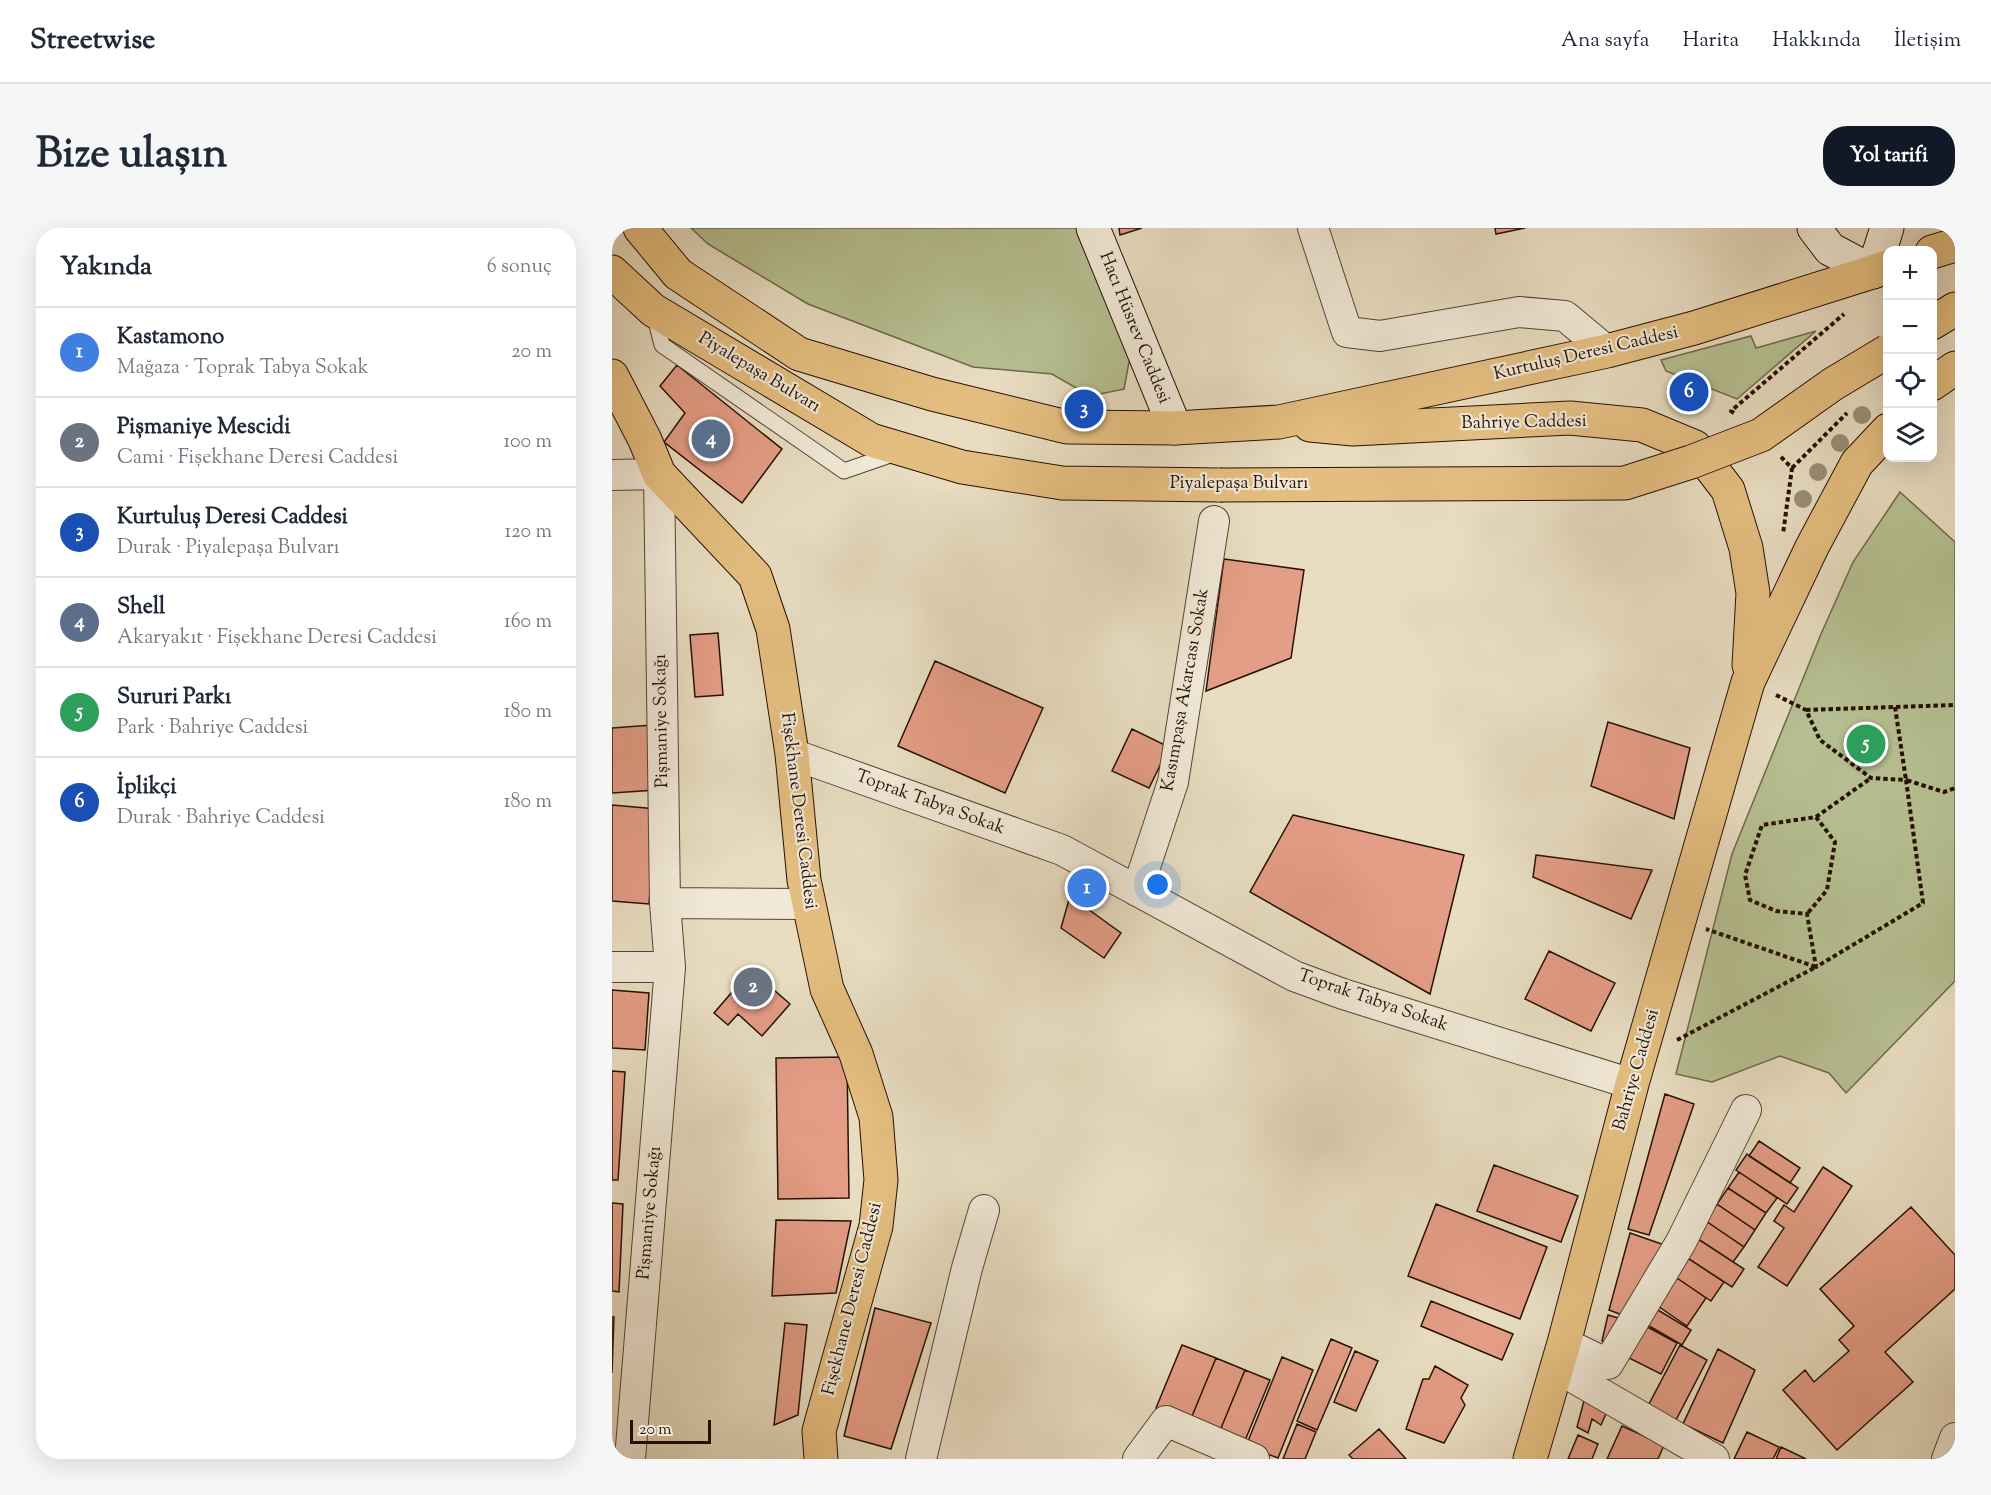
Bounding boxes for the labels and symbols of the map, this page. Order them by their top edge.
street label: Hacı Hüsrev Caddesi [1092,248,1176,408]
street label: Kurtuluş Deresi Caddesi [1491,320,1681,388]
street label: Piyalepaşa Bulvarı [693,326,825,420]
pin: 6 [1670,370,1708,414]
pin: 3 [1064,386,1104,432]
street label: Bahriye Caddesi [1461,409,1587,437]
pin: 4 [692,416,730,462]
street label: Piyalepaşa Bulvarı [1170,471,1308,497]
street label: Kasımpaşa Akarcası Sokak [1155,586,1217,794]
street label: Pişmaniye Sokağı [648,654,676,788]
street label: Fişekhane Deresi Caddesi [773,711,823,911]
pin: 5 [1846,722,1886,766]
street label: Toprak Tabya Sokak [852,764,1009,842]
pin: 1 [1068,866,1106,910]
your location [1143,870,1172,899]
street label: Toprak Tabya Sokak [1294,963,1452,1039]
pin: 2 [734,964,772,1010]
street label: Bahriye Caddesi [1607,1006,1667,1134]
street label: Pişmaniye Sokağı [631,1145,669,1281]
street label: Fişekhane Deresi Caddesi [816,1200,890,1398]
scale bar [630,1417,711,1444]

